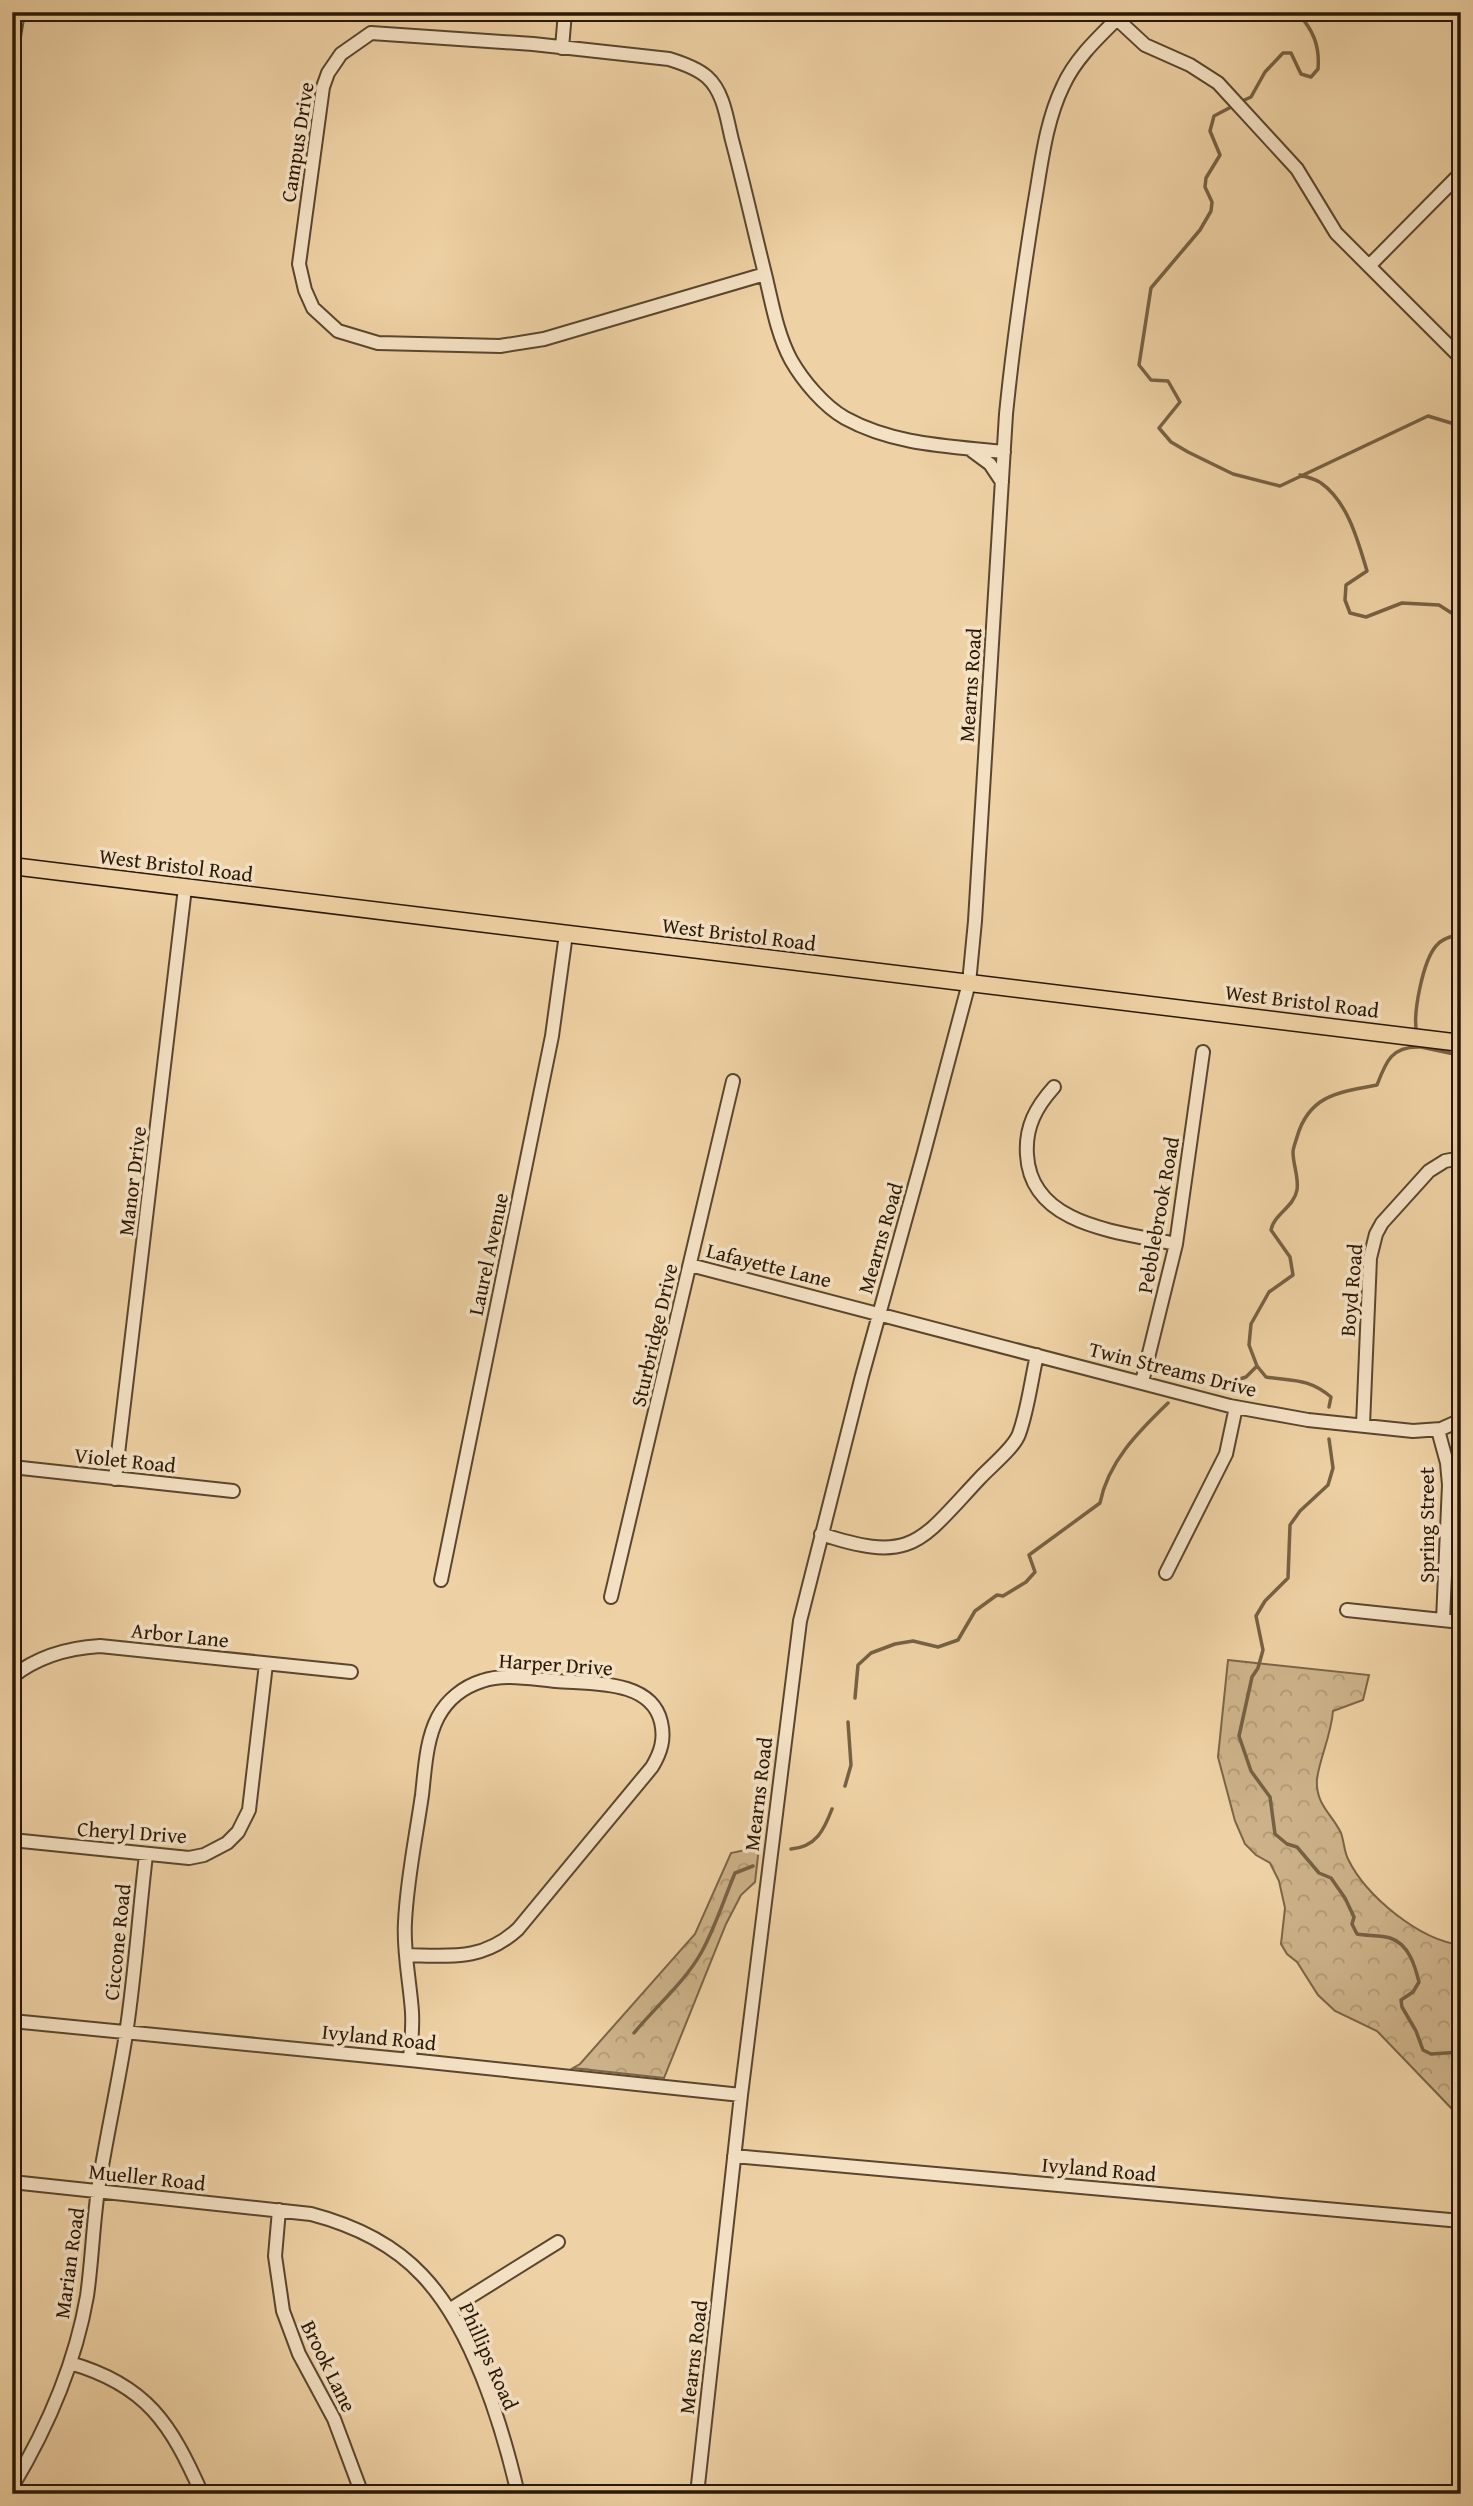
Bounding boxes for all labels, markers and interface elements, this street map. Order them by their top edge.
street label: Campus Drive [272,80,322,204]
street label: Mearns Road [951,626,990,743]
street label: West Bristol Road [97,840,255,890]
street label: West Bristol Road [660,909,818,959]
street label: West Bristol Road [1223,976,1381,1026]
street label: Manor Drive [110,1124,154,1238]
street label: Pebblebrook Road [1129,1133,1187,1296]
street label: Mearns Road [849,1178,911,1297]
street label: Laurel Avenue [460,1190,516,1318]
street label: Lafayette Lane [703,1234,835,1296]
street label: Boyd Road [1332,1242,1371,1338]
street label: Sturbridge Drive [622,1260,686,1410]
street label: Twin Streams Drive [1086,1333,1260,1405]
street label: Violet Road [73,1439,178,1481]
street label: Spring Street [1411,1466,1442,1583]
street label: Arbor Lane [130,1614,231,1656]
street label: Harper Drive [498,1645,614,1683]
street label: Mearns Road [736,1735,780,1853]
street label: Cheryl Drive [76,1813,188,1851]
street label: Ciccone Road [95,1881,139,2002]
street label: Ivyland Road [320,2016,438,2058]
street label: Ivyland Road [1040,2149,1158,2190]
street label: Mueller Road [87,2155,208,2199]
street label: Marian Road [46,2205,92,2321]
street label: Phillips Road [451,2297,527,2416]
street label: Mearns Road [671,2298,715,2416]
street label: Brook Lane [293,2315,365,2417]

